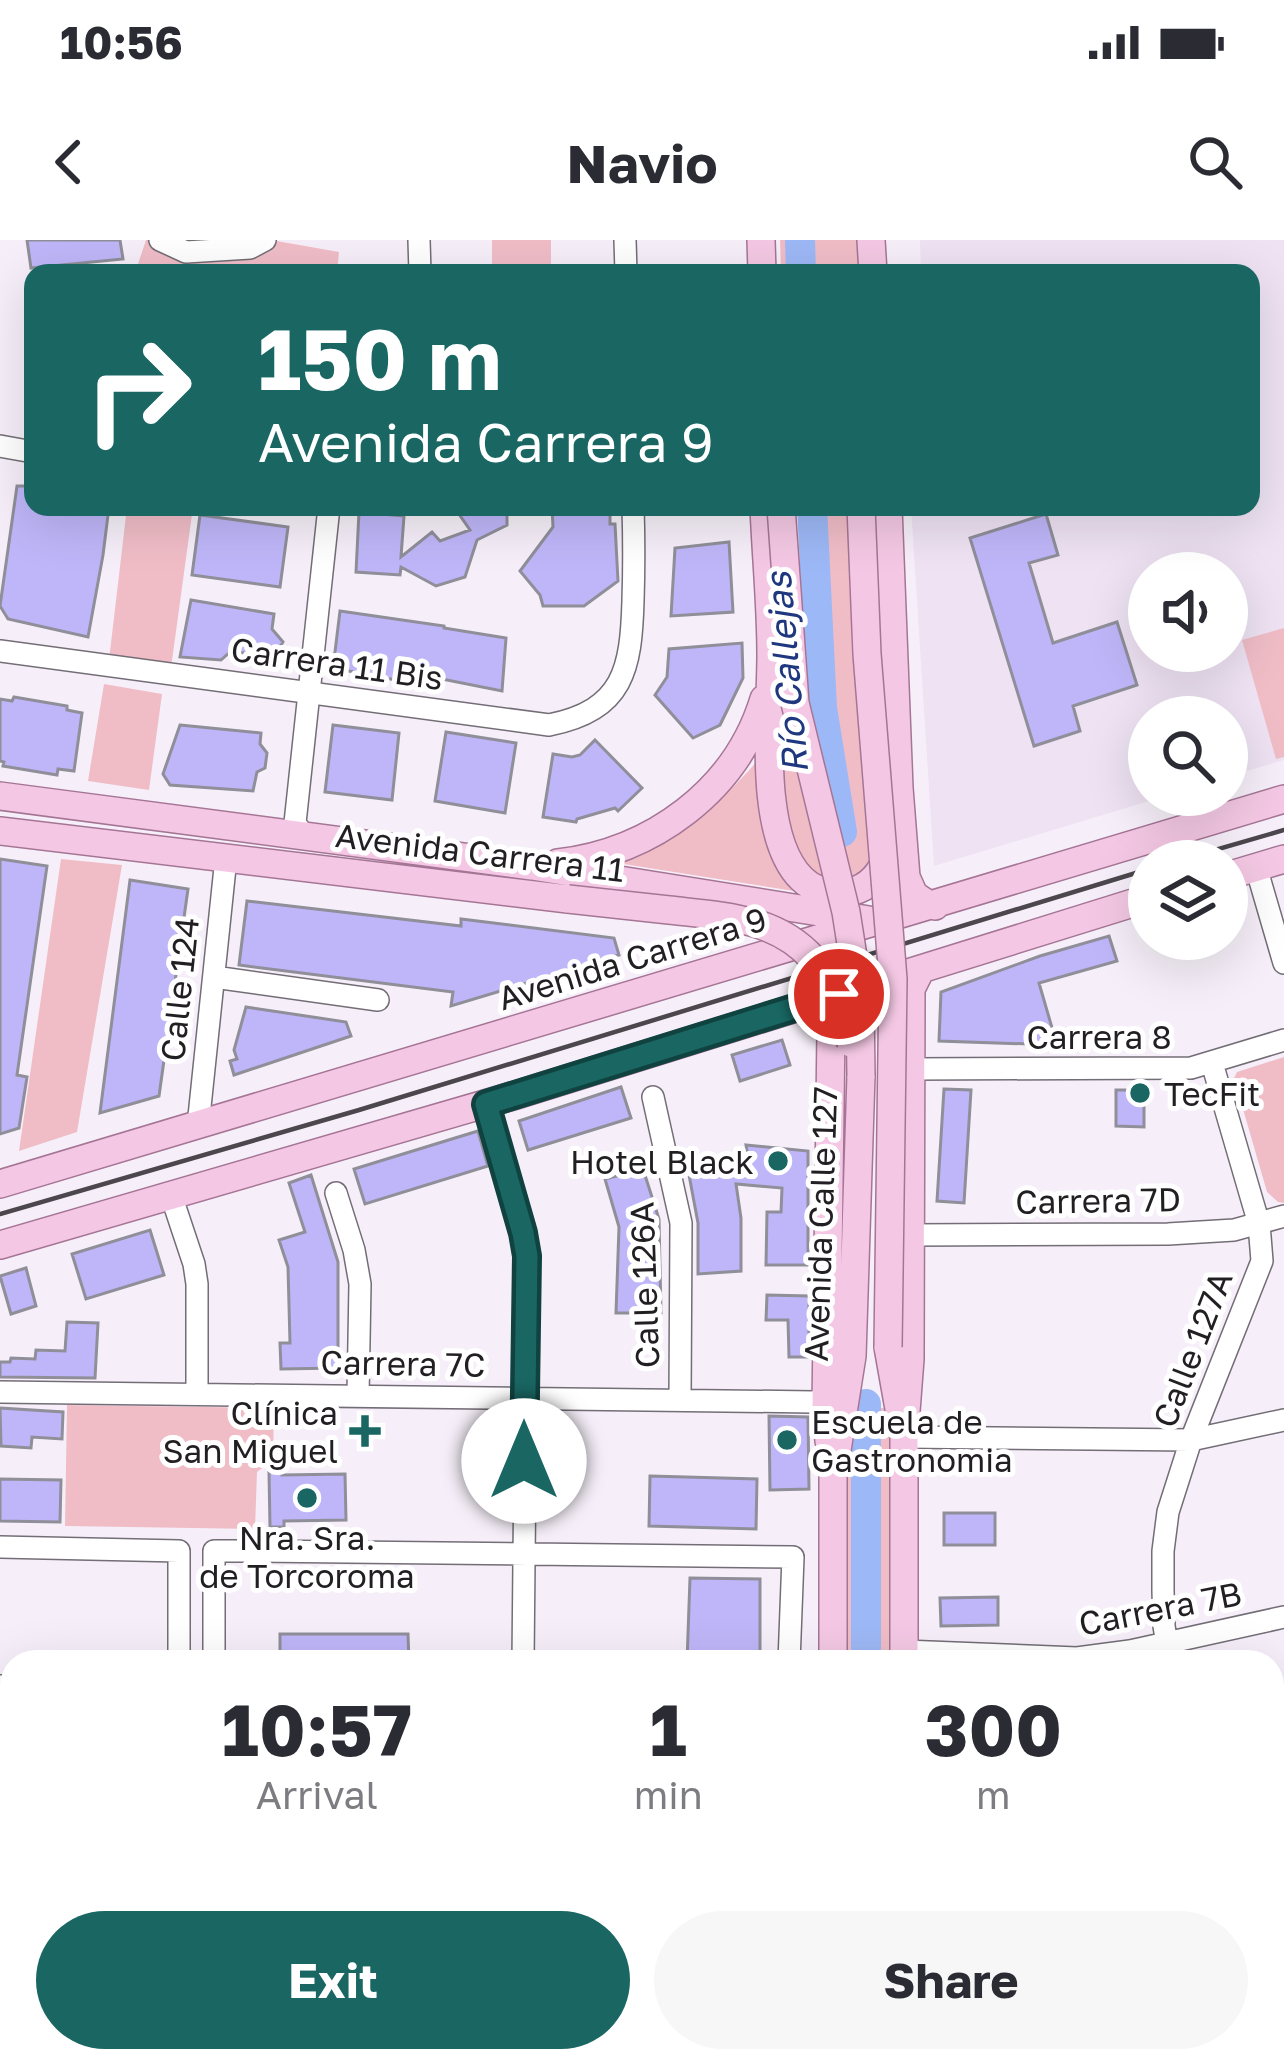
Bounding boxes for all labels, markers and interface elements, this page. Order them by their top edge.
text: 10:56 [60,15,183,69]
icon: back [36,129,102,195]
icon: search [1182,129,1248,195]
text: Navio [566,130,718,195]
text: 150 m [258,308,502,408]
icon: right [60,312,216,468]
text: Avenida Carrera 9 [258,409,714,474]
map controls [1128,552,1248,960]
button: sound [1128,552,1248,672]
water label: Río Callejas [756,569,816,776]
street label: Carrera 11 Bis [228,629,446,697]
button: search [1128,696,1248,816]
street label: Avenida Carrera 11 [333,815,627,889]
button: layers [1128,840,1248,960]
street label: Avenida Carrera 9 [493,899,771,1017]
street label: Calle 124 [152,915,206,1063]
pin [788,943,890,1045]
icon: arrive [806,961,872,1027]
street label: Carrera 8 [1026,1017,1172,1056]
place label: TecFit [1164,1074,1260,1113]
marker: TecFit [1127,1080,1153,1106]
street label: Avenida Calle 127 [796,1086,844,1362]
place label: Hotel Black [570,1142,754,1181]
marker: Hotel Black [765,1148,791,1174]
street label: Carrera 7D [1015,1179,1181,1221]
street label: Calle 126A [622,1201,666,1369]
street label: Calle 127A [1144,1265,1240,1433]
street label: Carrera 7C [320,1342,486,1384]
place label: Clínica San Miguel [163,1393,338,1470]
position arrow [461,1398,587,1524]
place label: Escuela de Gastronomia [811,1402,1013,1479]
marker: Clínica San Miguel [349,1415,381,1447]
marker: Escuela de Gastronomia [774,1427,800,1453]
marker: Nra. Sra. de Torcoroma [294,1485,320,1511]
place label: Nra. Sra. de Torcoroma [199,1518,415,1595]
street label: Carrera 7B [1075,1573,1245,1643]
text: 10:57 [222,1685,412,1772]
text: 1 [650,1685,687,1772]
text: 300 [925,1685,1062,1772]
text: Arrival [256,1771,378,1818]
text: min [634,1771,703,1818]
text: m [976,1771,1011,1818]
button: Exit [36,1911,630,2049]
button: Share [654,1911,1248,2049]

